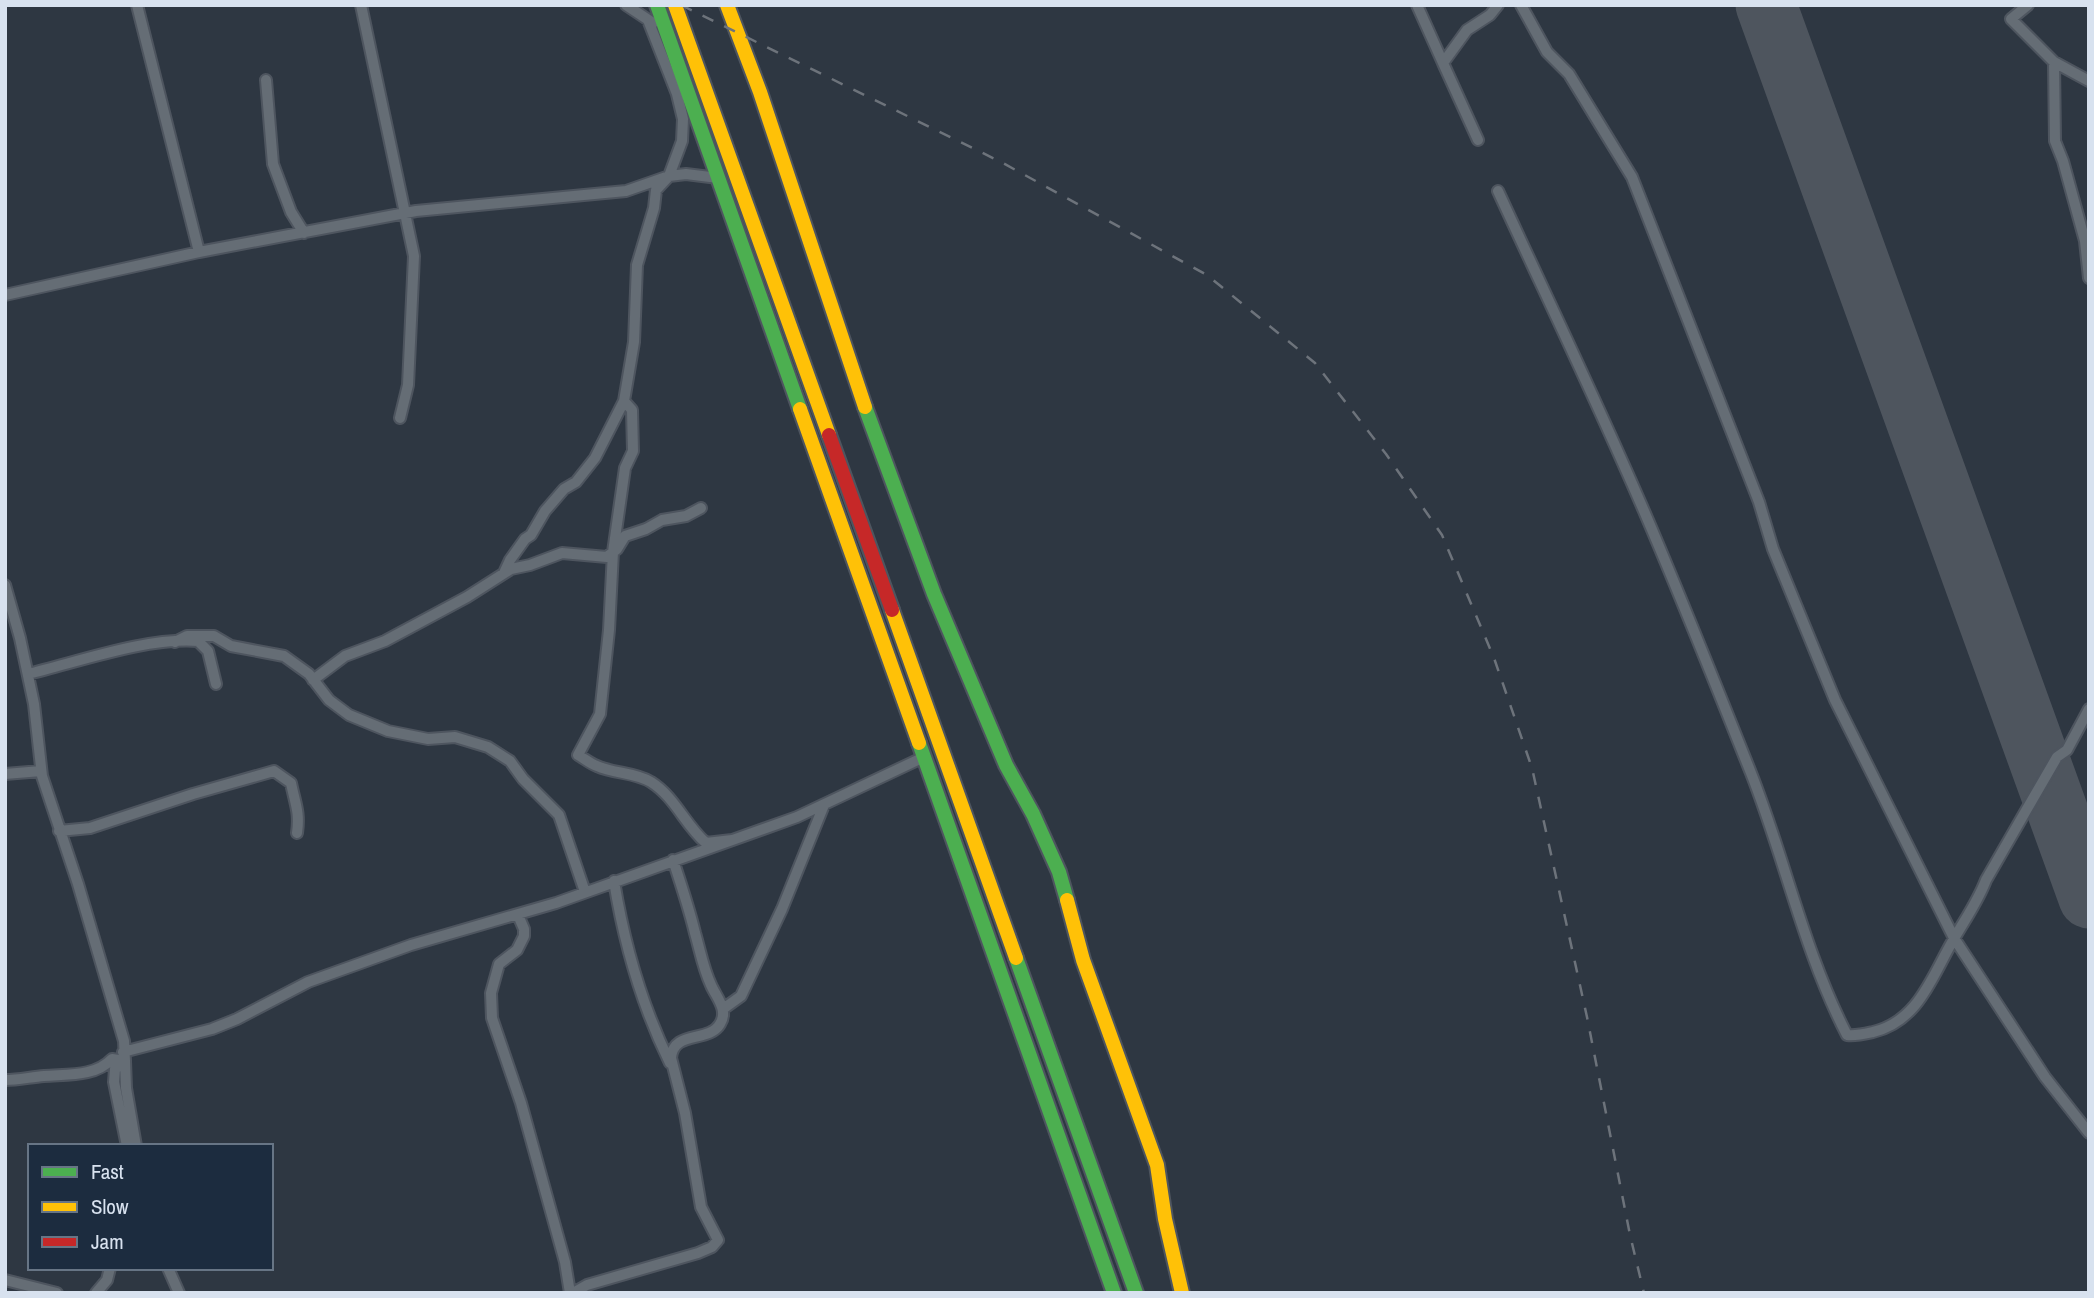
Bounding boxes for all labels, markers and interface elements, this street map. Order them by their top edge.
legend [28,1144,273,1270]
text: Fast [91,1157,124,1186]
text: Slow [91,1192,129,1221]
text: Jam [91,1227,124,1256]

